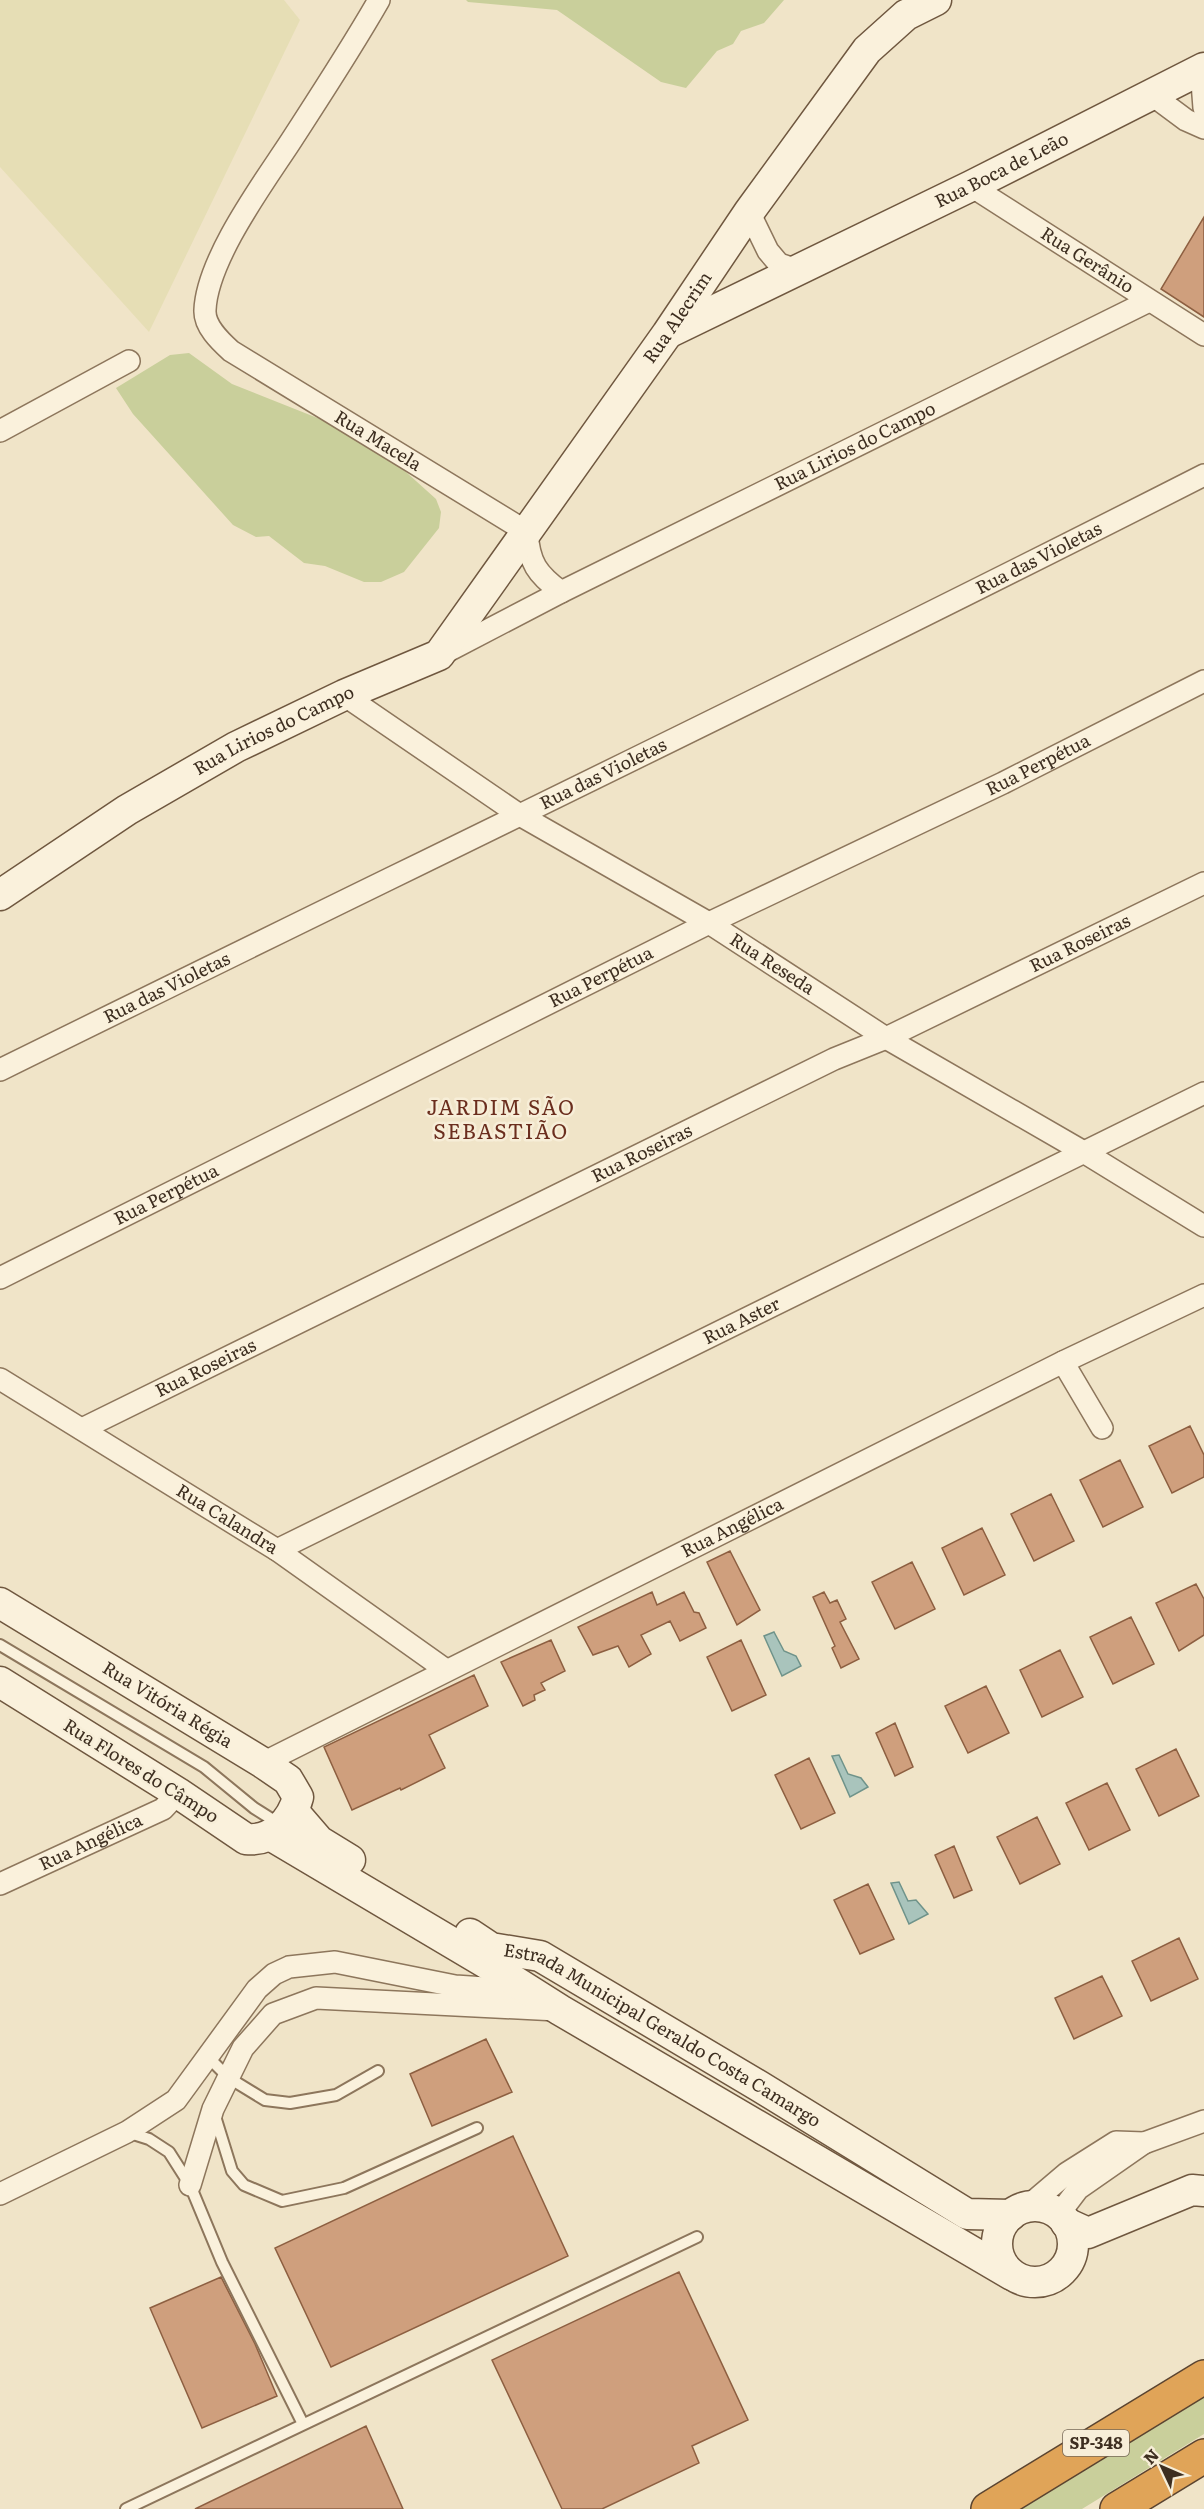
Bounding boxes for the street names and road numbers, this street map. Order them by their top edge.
street label: Rua Boca de Leão [930,124,1073,214]
street label: Rua Gerânio [1036,219,1140,299]
street label: Rua Alecrim [635,265,718,368]
street label: Rua Lirios do Campo [769,394,940,496]
street label: Rua Macela [330,402,428,477]
street label: Rua das Violetas [970,514,1106,600]
street label: Rua Lirios do Campo [188,677,358,781]
street label: Rua Perpétua [981,726,1095,801]
street label: Rua das Violetas [535,730,671,815]
street label: Rua Roseiras [1024,906,1134,978]
street label: Rua Reseda [725,925,821,1001]
street label: Rua Perpétua [543,938,657,1013]
street label: Rua das Violetas [98,944,234,1029]
street label: Rua Roseiras [586,1116,696,1188]
street label: Rua Perpétua [109,1156,223,1231]
street label: Rua Aster [698,1289,785,1350]
street label: Rua Roseiras [150,1330,260,1403]
street label: Rua Calandra [172,1476,285,1560]
street label: Rua Angélica [676,1489,788,1563]
street label: Rua Vitória Régia [98,1653,239,1754]
street label: Rua Flores do Câmpo [59,1711,225,1829]
street label: Rua Angélica [34,1805,147,1876]
street label: Estrada Municipal Geraldo Costa Camargo [502,1935,827,2133]
road number: SP-348 [1063,2430,1129,2456]

